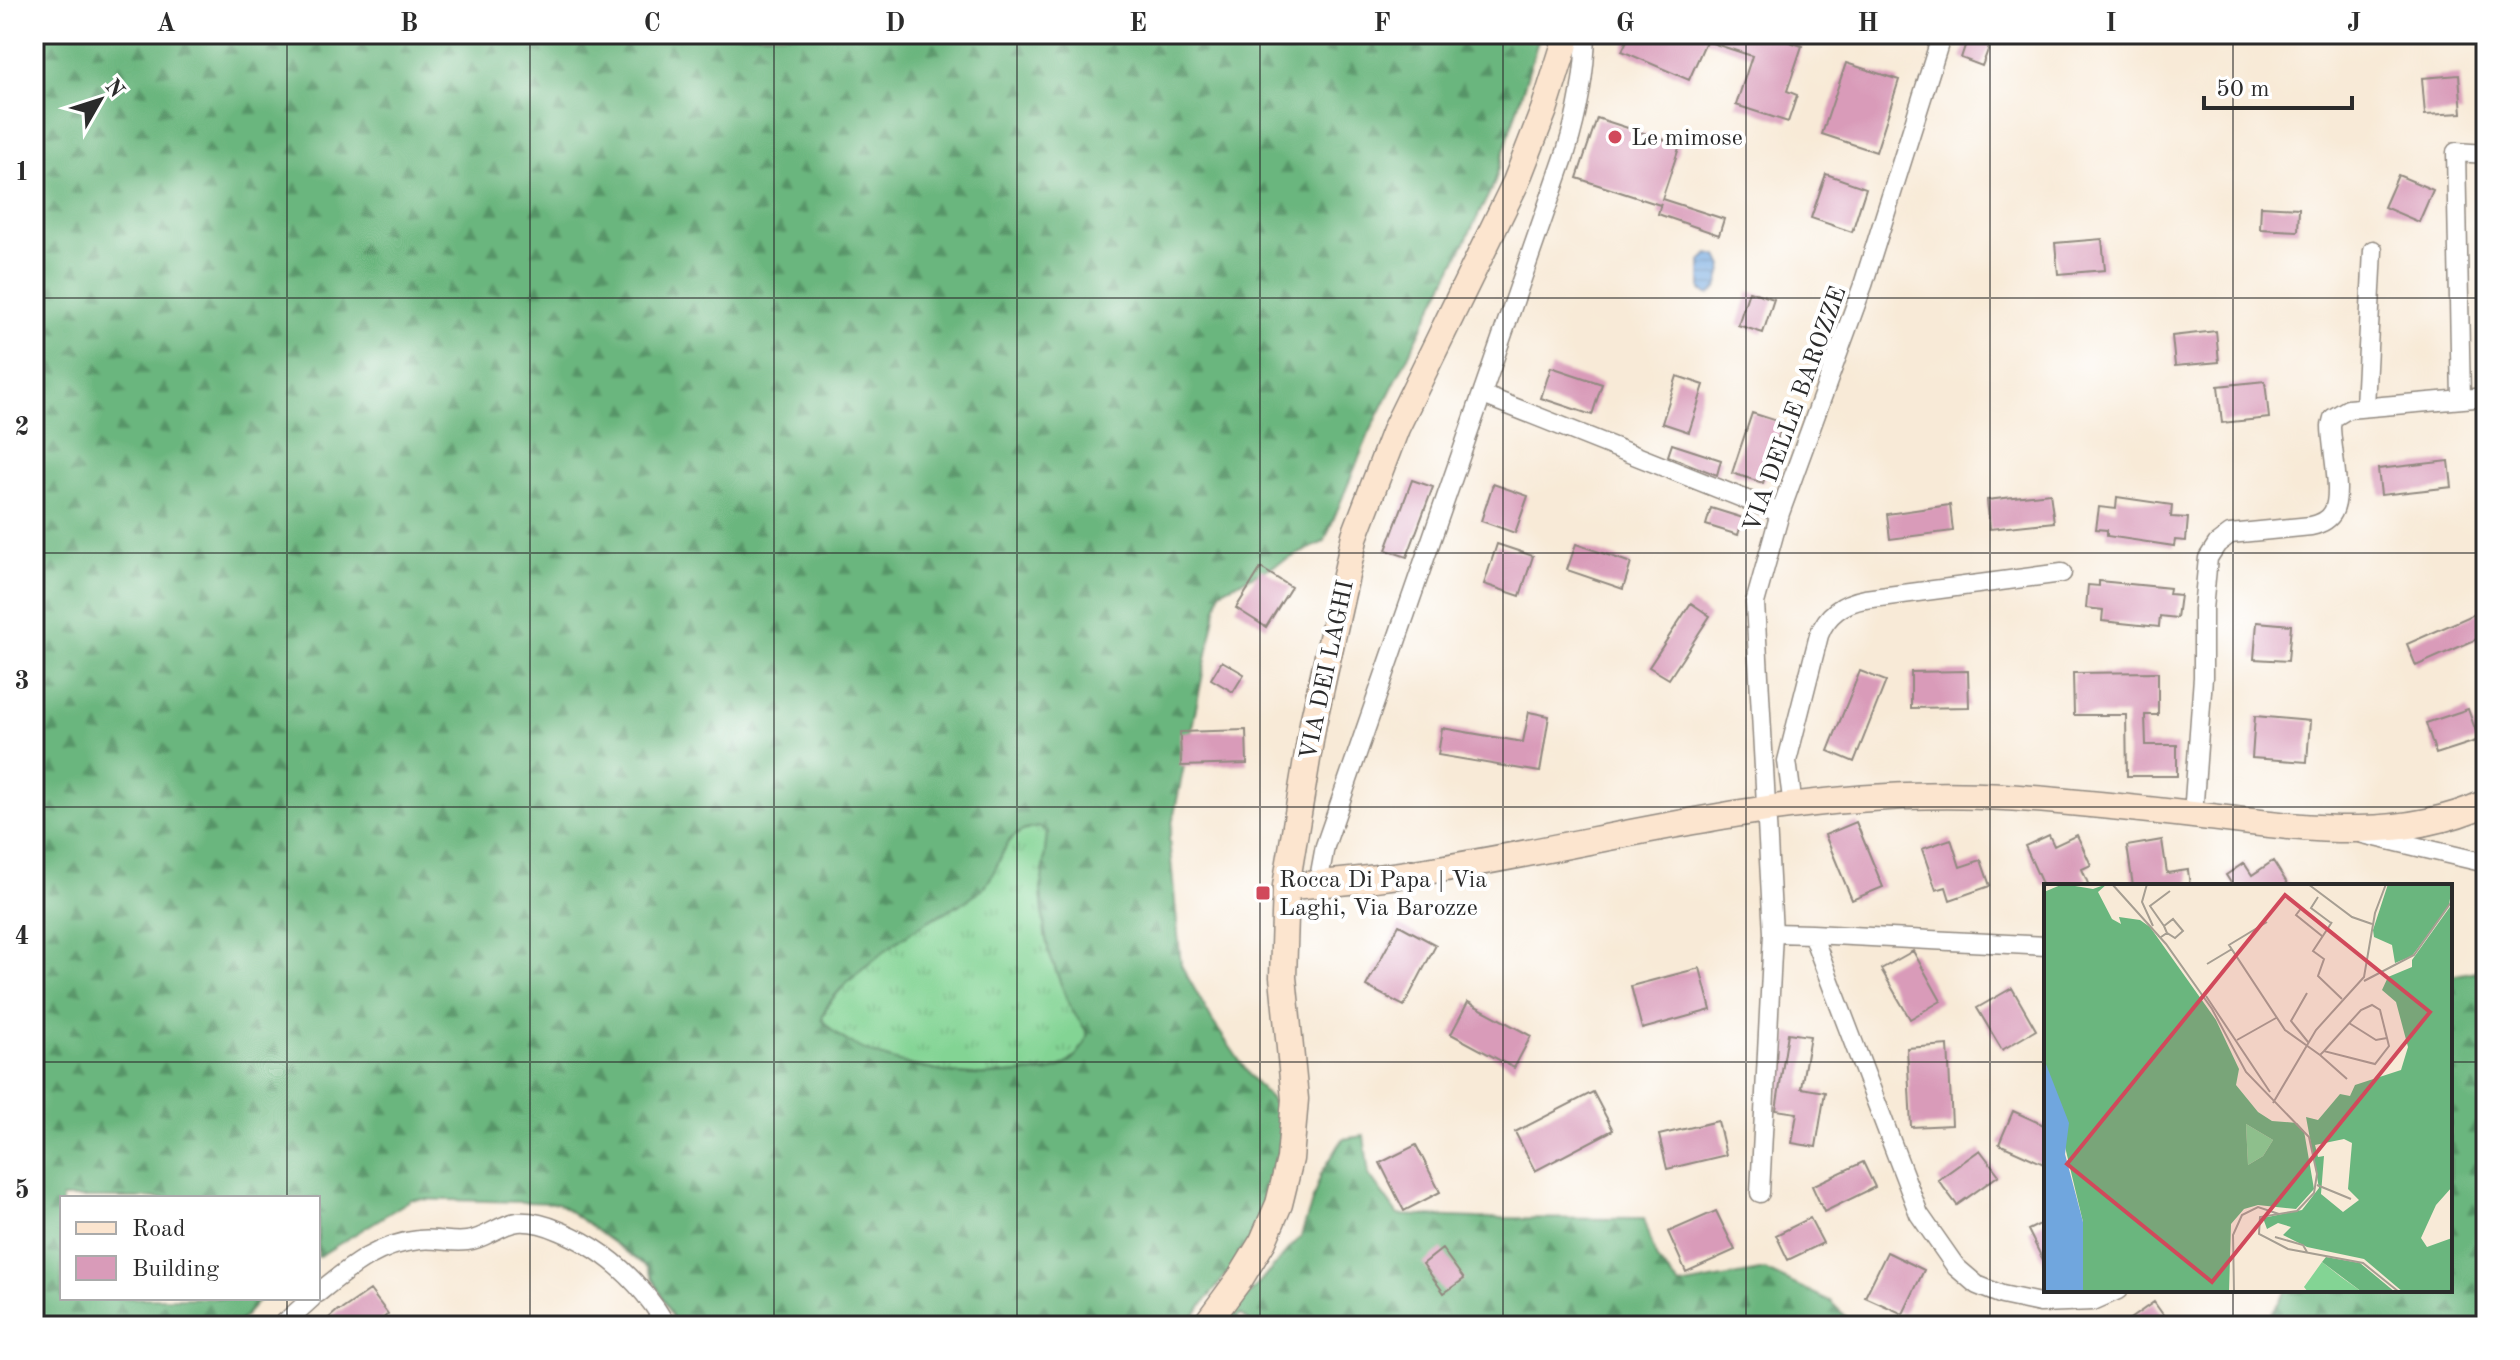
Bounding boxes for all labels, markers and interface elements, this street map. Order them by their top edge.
text: A [156,11,176,37]
text: B [400,11,418,37]
text: C [643,11,661,37]
text: D [885,11,905,37]
text: E [1129,11,1147,37]
text: F [1373,11,1391,37]
text: G [1616,11,1634,37]
text: H [1857,11,1879,37]
text: I [2105,11,2117,37]
text: J [2347,11,2361,37]
north arrow [60,60,140,140]
scale bar [2204,60,2352,110]
text: N [100,75,128,102]
text: 50 m [2216,78,2270,102]
place label: Le mimose [1631,127,1743,151]
marker: Le mimose [1606,128,1624,146]
text: 1 [14,160,30,186]
street label: VIA DELLE BAROZZE [1740,284,1852,536]
text: 2 [14,415,30,441]
street label: VIA DEI LAGHI [1297,578,1359,763]
text: 3 [14,669,30,695]
place label: Rocca Di Papa | Via Laghi, Via Barozze [1279,869,1487,921]
marker: Rocca Di Papa | Via Laghi, Via Barozze [1254,884,1272,902]
inset map [2044,884,2452,1292]
text: 4 [14,924,30,950]
text: 5 [14,1178,30,1204]
legend [60,1196,320,1300]
text: Road [132,1218,185,1242]
text: Building [132,1258,219,1282]

